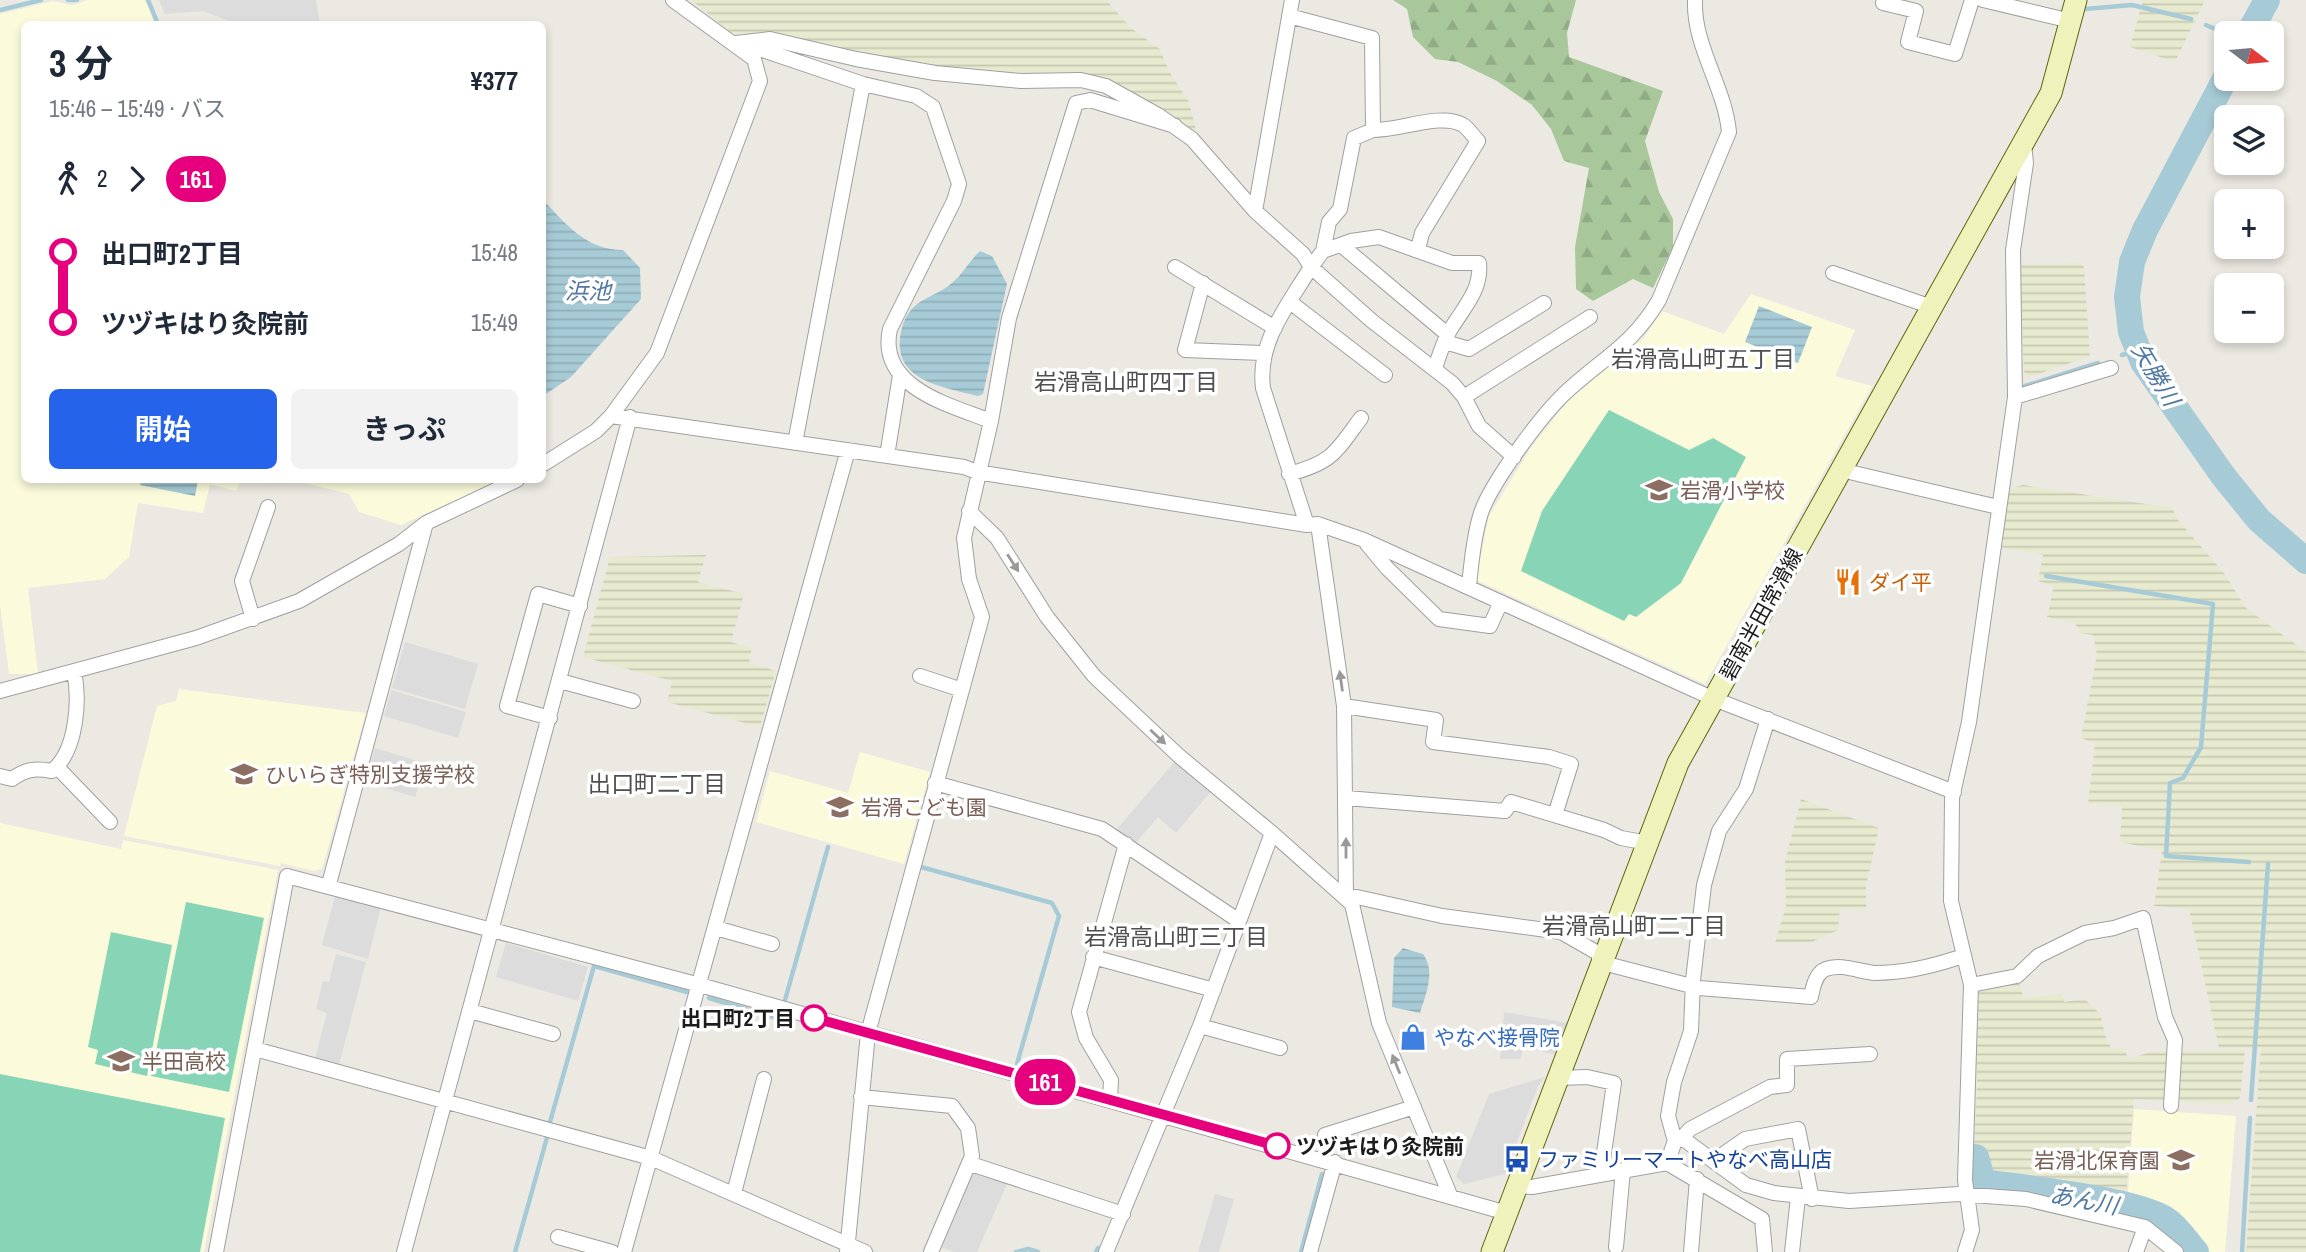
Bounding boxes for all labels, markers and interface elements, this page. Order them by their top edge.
north arrow [2214,21,2284,91]
map controls [2214,21,2284,343]
text: 3 分 [49,38,113,89]
text: ¥377 [471,63,518,98]
text: 15:46 – 15:49 · バス [49,93,226,124]
button: layers [2214,105,2284,175]
icon: walk [49,160,87,198]
icon: forward [118,160,156,198]
text: 2 [97,163,108,194]
text: 161 [180,163,212,195]
button: + [2214,189,2284,259]
text: 出口町2丁目 [101,236,243,271]
text: 15:48 [471,237,518,268]
button: − [2214,273,2284,343]
water label: 浜池 [565,275,613,306]
text: ツヅキはり灸院前 [101,306,309,341]
text: 15:49 [471,307,518,338]
water label: 矢勝川 [2125,336,2189,414]
district label: 岩滑高山町五丁目 [1611,343,1795,374]
district label: 岩滑高山町四丁目 [1034,366,1218,397]
button: 開始 [49,389,277,469]
button: きっぷ [291,389,518,469]
school or university icon: 岩滑小学校 [1644,475,1674,505]
place label: 岩滑小学校 [1680,476,1785,505]
street label: 碧南半田常滑線 [1713,543,1809,685]
one-way arrow [1006,553,1019,572]
restaurant icon: ダイ平 [1833,567,1863,597]
place label: ダイ平 [1869,568,1932,597]
one-way arrow [1335,670,1346,692]
one-way arrow [1149,728,1166,744]
school or university icon: ひいらぎ特別支援学校 [229,759,259,789]
place label: ひいらぎ特別支援学校 [265,760,475,789]
district label: 出口町二丁目 [588,768,726,799]
school or university icon: 岩滑こども園 [825,792,855,822]
place label: 岩滑こども園 [861,793,987,822]
one-way arrow [1340,837,1352,859]
district label: 岩滑高山町二丁目 [1542,910,1726,941]
district label: 岩滑高山町三丁目 [1084,921,1268,952]
place label: 出口町2丁目 [680,1004,795,1033]
marker: 出口町2丁目 [801,1005,827,1031]
shop icon: やなべ接骨院 [1398,1022,1428,1052]
place label: やなべ接骨院 [1434,1023,1560,1052]
school or university icon: 半田高校 [106,1046,136,1076]
place label: 半田高校 [142,1047,226,1076]
one-way arrow [1390,1053,1401,1074]
line badge: 161 [1005,1059,1085,1105]
text: 161 [1029,1066,1061,1098]
place label: ツヅキはり灸院前 [1296,1132,1464,1161]
marker: ツヅキはり灸院前 [1264,1133,1290,1159]
bus stop icon: ファミリーマートやなべ高山店 [1502,1144,1532,1174]
place label: ファミリーマートやなべ高山店 [1538,1145,1832,1174]
school or university icon: 岩滑北保育園 [2166,1145,2196,1175]
place label: 岩滑北保育園 [2034,1146,2160,1175]
water label: あん川 [2047,1179,2124,1222]

